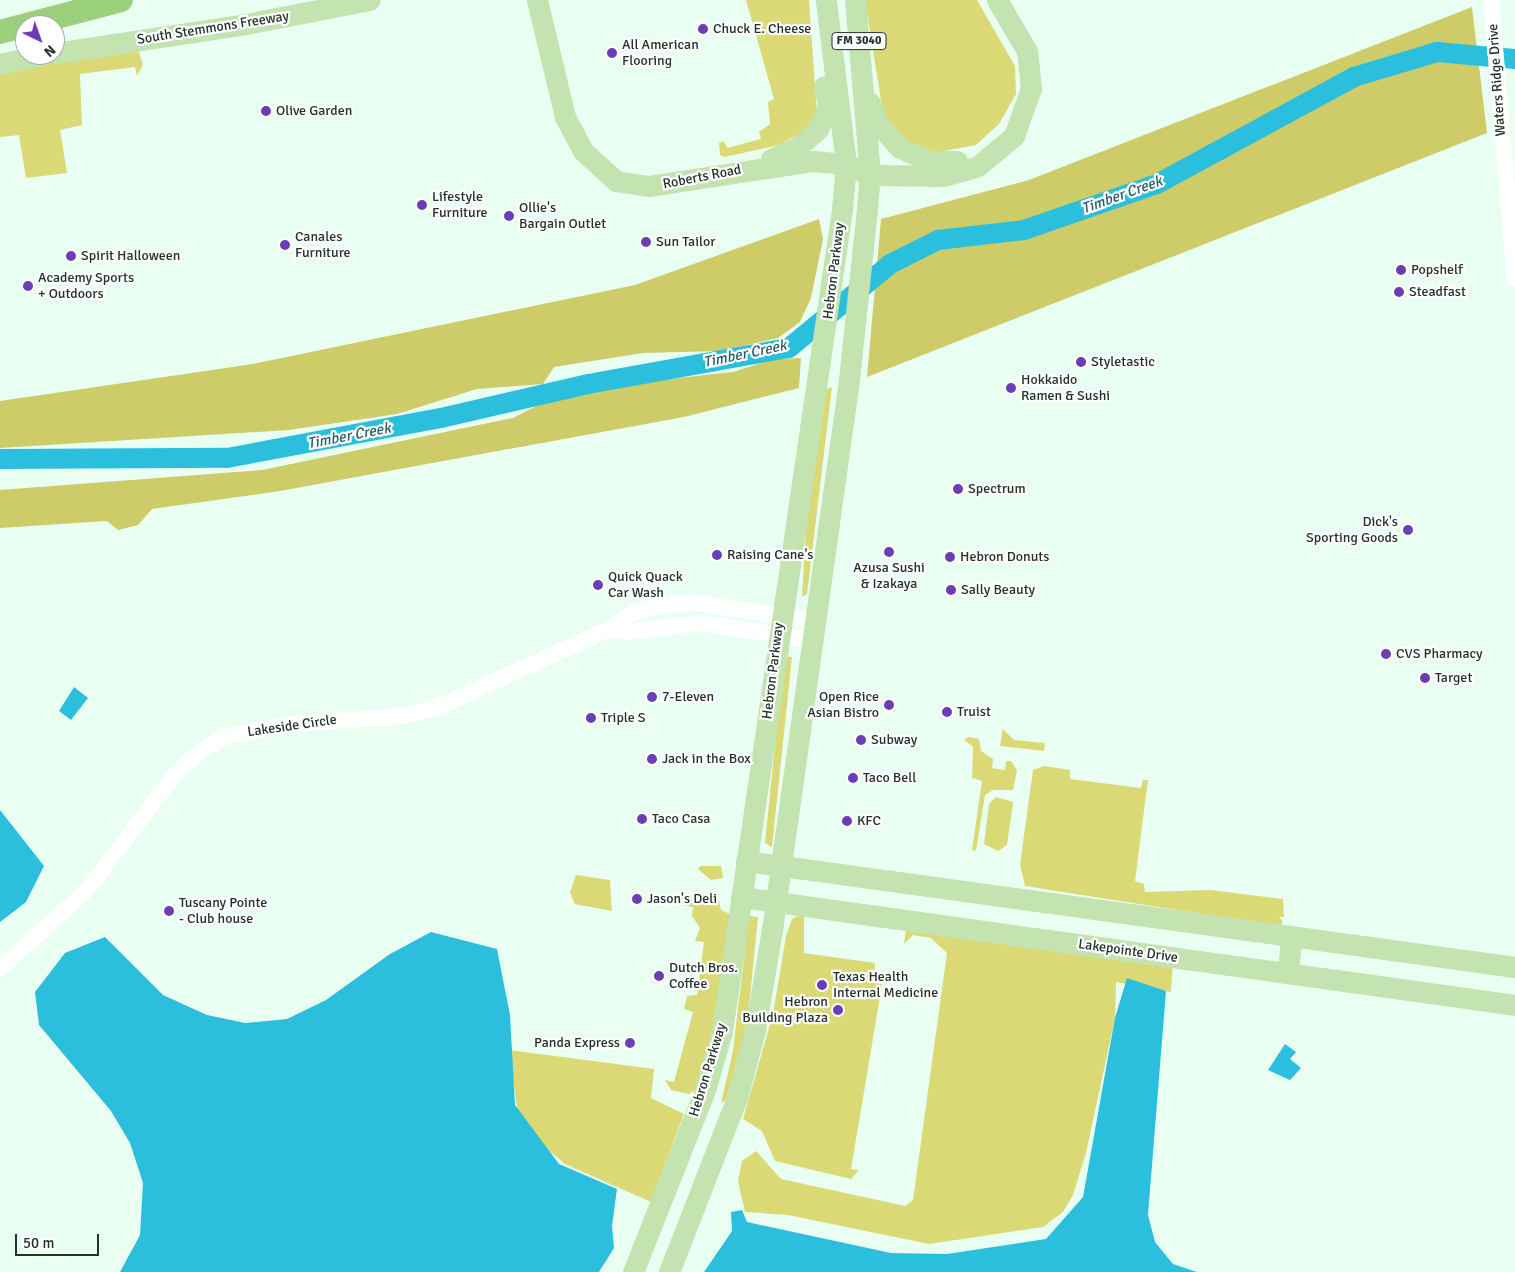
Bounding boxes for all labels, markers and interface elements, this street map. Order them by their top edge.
street label: South Stemmons Freeway [136,8,290,48]
north arrow [15,15,65,65]
place label: Chuck E. Cheese [713,21,811,37]
marker: Chuck E. Cheese [697,23,709,35]
street label: Waters Ridge Drive [1485,23,1509,137]
road number: FM 3040 [832,31,886,50]
place label: All American Flooring [622,37,699,70]
text: N [40,41,59,60]
marker: All American Flooring [606,47,618,59]
place label: Olive Garden [276,103,352,119]
marker: Olive Garden [260,105,272,117]
street label: Roberts Road [661,161,743,193]
water label: Timber Creek [1079,172,1165,218]
place label: Lifestyle Furniture [432,189,488,222]
marker: Lifestyle Furniture [416,199,428,211]
place label: Ollie's Bargain Outlet [519,200,606,232]
marker: Ollie's Bargain Outlet [503,210,515,222]
street label: Hebron Parkway [820,222,848,320]
place label: Canales Furniture [295,229,351,262]
place label: Sun Tailor [656,234,715,250]
marker: Sun Tailor [640,236,652,248]
marker: Canales Furniture [279,239,291,251]
place label: Spirit Halloween [81,248,180,264]
marker: Spirit Halloween [65,250,77,262]
place label: Popshelf [1411,262,1463,278]
marker: Popshelf [1395,264,1407,276]
place label: Academy Sports + Outdoors [38,270,134,302]
marker: Academy Sports + Outdoors [22,280,34,292]
place label: Steadfast [1409,284,1466,300]
marker: Steadfast [1393,286,1405,298]
water label: Timber Creek [702,336,788,372]
place label: Styletastic [1091,354,1155,370]
marker: Styletastic [1075,356,1087,368]
place label: Hokkaido Ramen & Sushi [1021,372,1110,404]
marker: Hokkaido Ramen & Sushi [1005,382,1017,394]
water label: Timber Creek [306,419,392,453]
place label: Spectrum [968,481,1026,497]
marker: Spectrum [952,483,964,495]
place label: Dick's Sporting Goods [1306,514,1398,546]
marker: Dick's Sporting Goods [1402,524,1414,536]
marker: Azusa Sushi & Izakaya [883,546,895,558]
place label: Raising Cane's [727,547,813,563]
marker: Raising Cane's [711,549,723,561]
place label: Hebron Donuts [960,549,1049,565]
marker: Hebron Donuts [944,551,956,563]
place label: Azusa Sushi & Izakaya [853,560,925,592]
place label: Quick Quack Car Wash [608,569,683,602]
marker: Quick Quack Car Wash [592,579,604,591]
place label: Sally Beauty [961,582,1035,598]
marker: Sally Beauty [945,584,957,596]
street label: Hebron Parkway [759,622,787,720]
place label: CVS Pharmacy [1396,646,1483,662]
marker: CVS Pharmacy [1380,648,1392,660]
place label: Target [1435,670,1472,686]
marker: Target [1419,672,1431,684]
place label: 7-Eleven [662,689,714,705]
place label: Open Rice Asian Bistro [807,689,879,722]
marker: 7-Eleven [646,691,658,703]
marker: Open Rice Asian Bistro [883,699,895,711]
place label: Truist [957,704,991,720]
marker: Truist [941,706,953,718]
place label: Triple S [601,710,646,726]
street label: Lakeside Circle [246,711,338,741]
marker: Triple S [585,712,597,724]
place label: Subway [871,732,917,748]
marker: Subway [855,734,867,746]
place label: Jack in the Box [662,751,751,767]
marker: Jack in the Box [646,753,658,765]
place label: Taco Bell [863,770,916,786]
marker: Taco Bell [847,772,859,784]
place label: Taco Casa [652,811,710,827]
marker: Taco Casa [636,813,648,825]
place label: KFC [857,813,881,829]
marker: KFC [841,815,853,827]
place label: Jason's Deli [647,891,717,907]
marker: Jason's Deli [631,893,643,905]
place label: Tuscany Pointe - Club house [179,895,267,928]
marker: Tuscany Pointe - Club house [163,905,175,917]
street label: Lakepointe Drive [1077,936,1179,966]
place label: Dutch Bros. Coffee [669,960,738,992]
place label: Texas Health Internal Medicine [833,969,938,1002]
marker: Dutch Bros. Coffee [653,970,665,982]
marker: Texas Health Internal Medicine [815,978,829,992]
place label: Hebron Building Plaza [742,994,828,1026]
marker: Hebron Building Plaza [832,1004,844,1016]
street label: Hebron Parkway [686,1021,730,1119]
place label: Panda Express [534,1035,620,1051]
marker: Panda Express [624,1037,636,1049]
scale bar [18,1224,101,1256]
text: 50 m [23,1234,54,1252]

